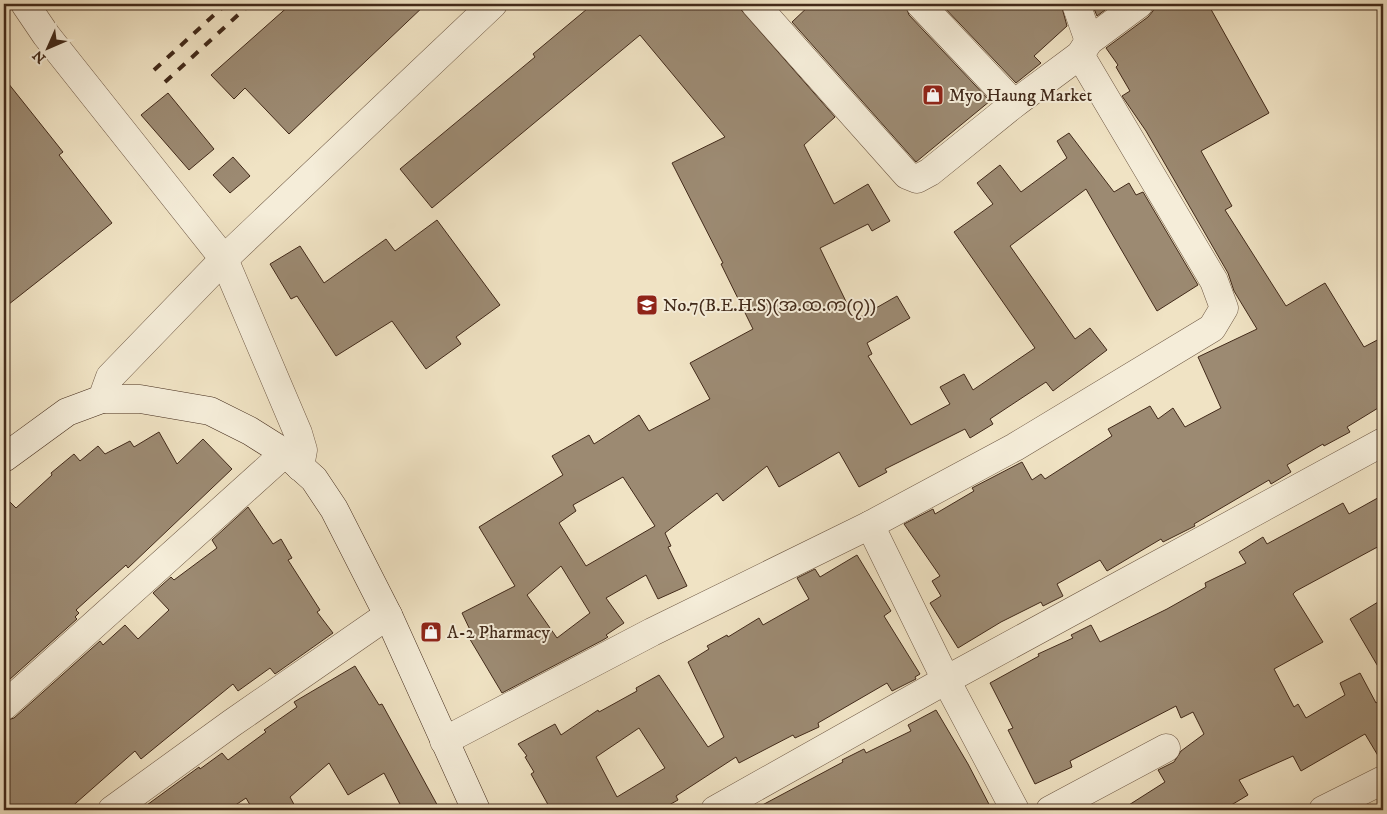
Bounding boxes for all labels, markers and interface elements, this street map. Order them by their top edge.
north arrow [22,22,72,72]
text: N [29,46,50,67]
shop icon: Myo Haung Market [921,83,945,107]
place label: Myo Haung Market [949,85,1093,107]
school or university icon: No.7(B.E.H.S)(အ.ထ.က(၇)) [635,293,659,317]
place label: No.7(B.E.H.S)(အ.ထ.က(၇)) [663,295,876,320]
shop icon: A-2 Pharmacy [419,620,443,644]
place label: A-2 Pharmacy [447,622,551,644]

